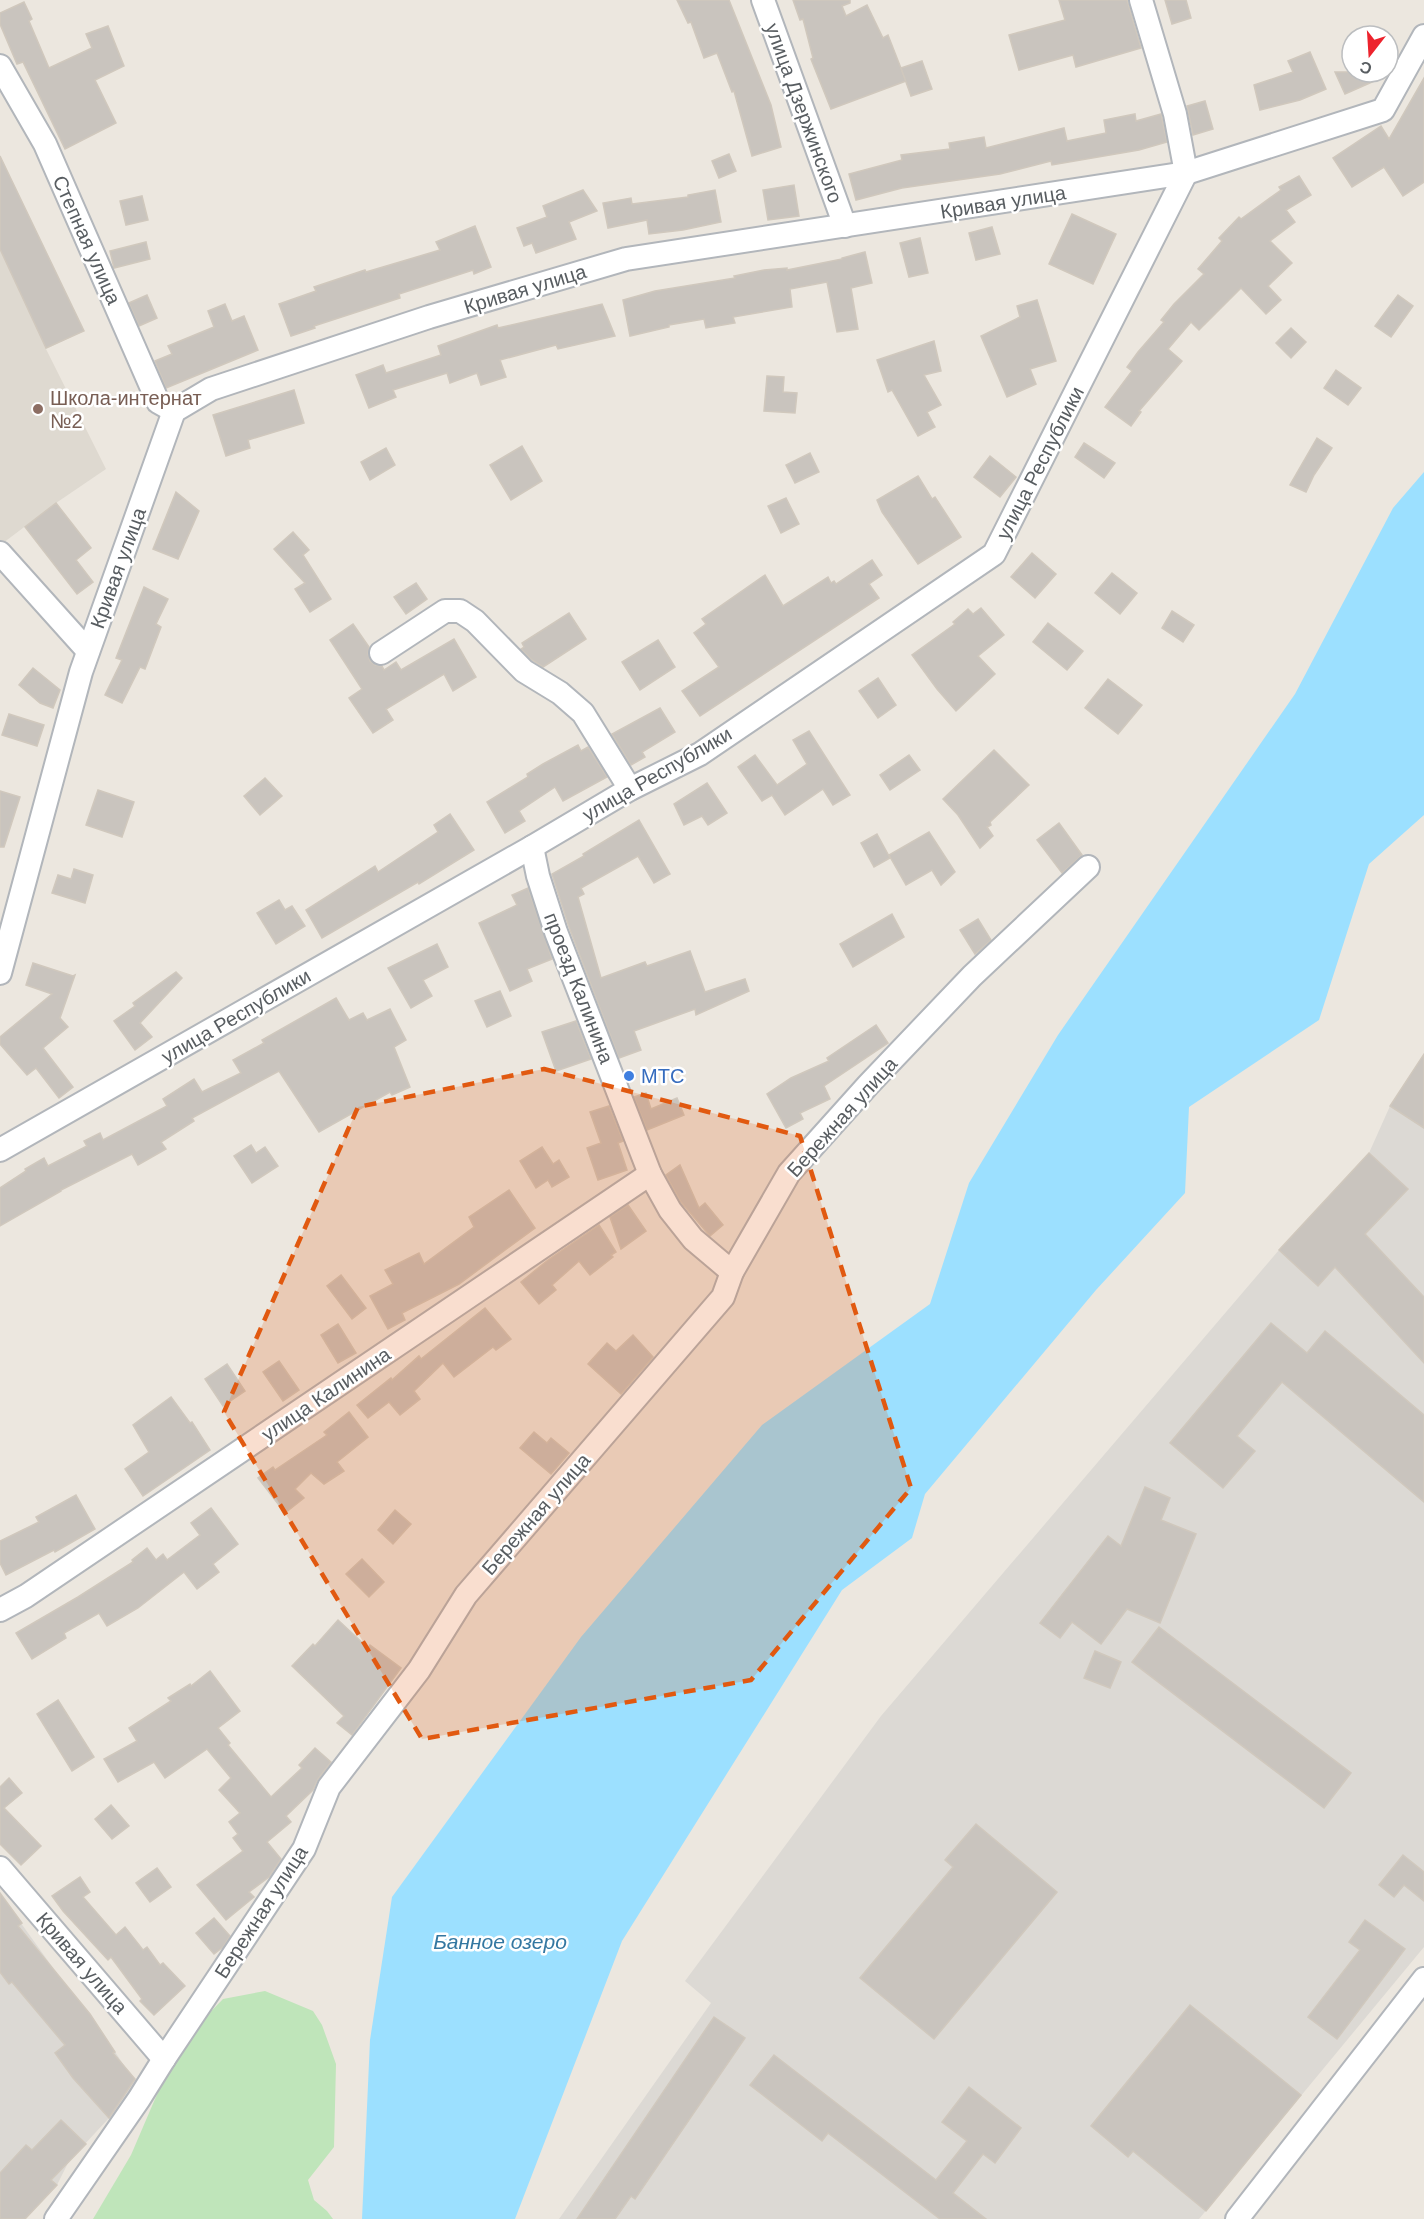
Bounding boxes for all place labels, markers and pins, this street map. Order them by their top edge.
place label: Школа-интернат №2 [50,387,202,432]
marker: Школа-интернат №2 [31,402,45,416]
place label: МТС [641,1065,684,1087]
marker: МТС [622,1069,636,1083]

